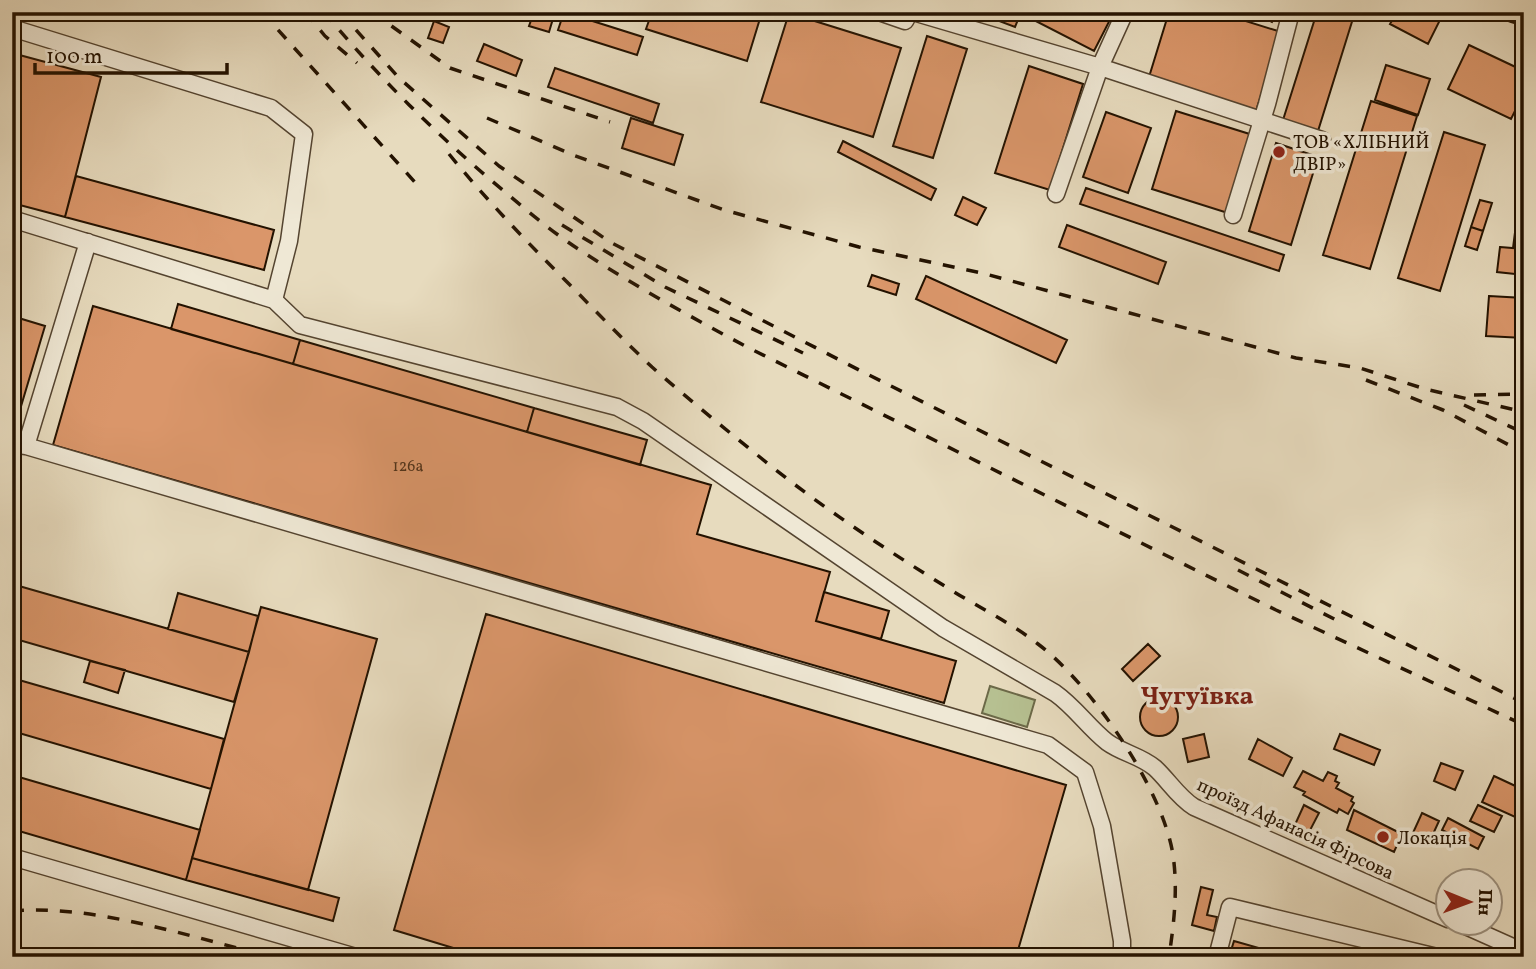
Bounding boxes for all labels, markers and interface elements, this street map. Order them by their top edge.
scale bar [35,32,228,76]
text: 100 m [46,43,103,72]
place label: ТОВ «ХЛІБНИЙ ДВІР» [1293,130,1430,178]
marker: ТОВ «ХЛІБНИЙ ДВІР» [1271,144,1287,160]
house number: 126а [393,456,423,478]
district label: Чугуївка [1140,679,1254,715]
street label: проїзд Афанасія Фірсова [1192,773,1398,887]
place label: Локація [1397,826,1467,852]
marker: Локація [1375,829,1391,845]
north arrow [1434,867,1504,937]
text: Пн [1471,889,1497,916]

